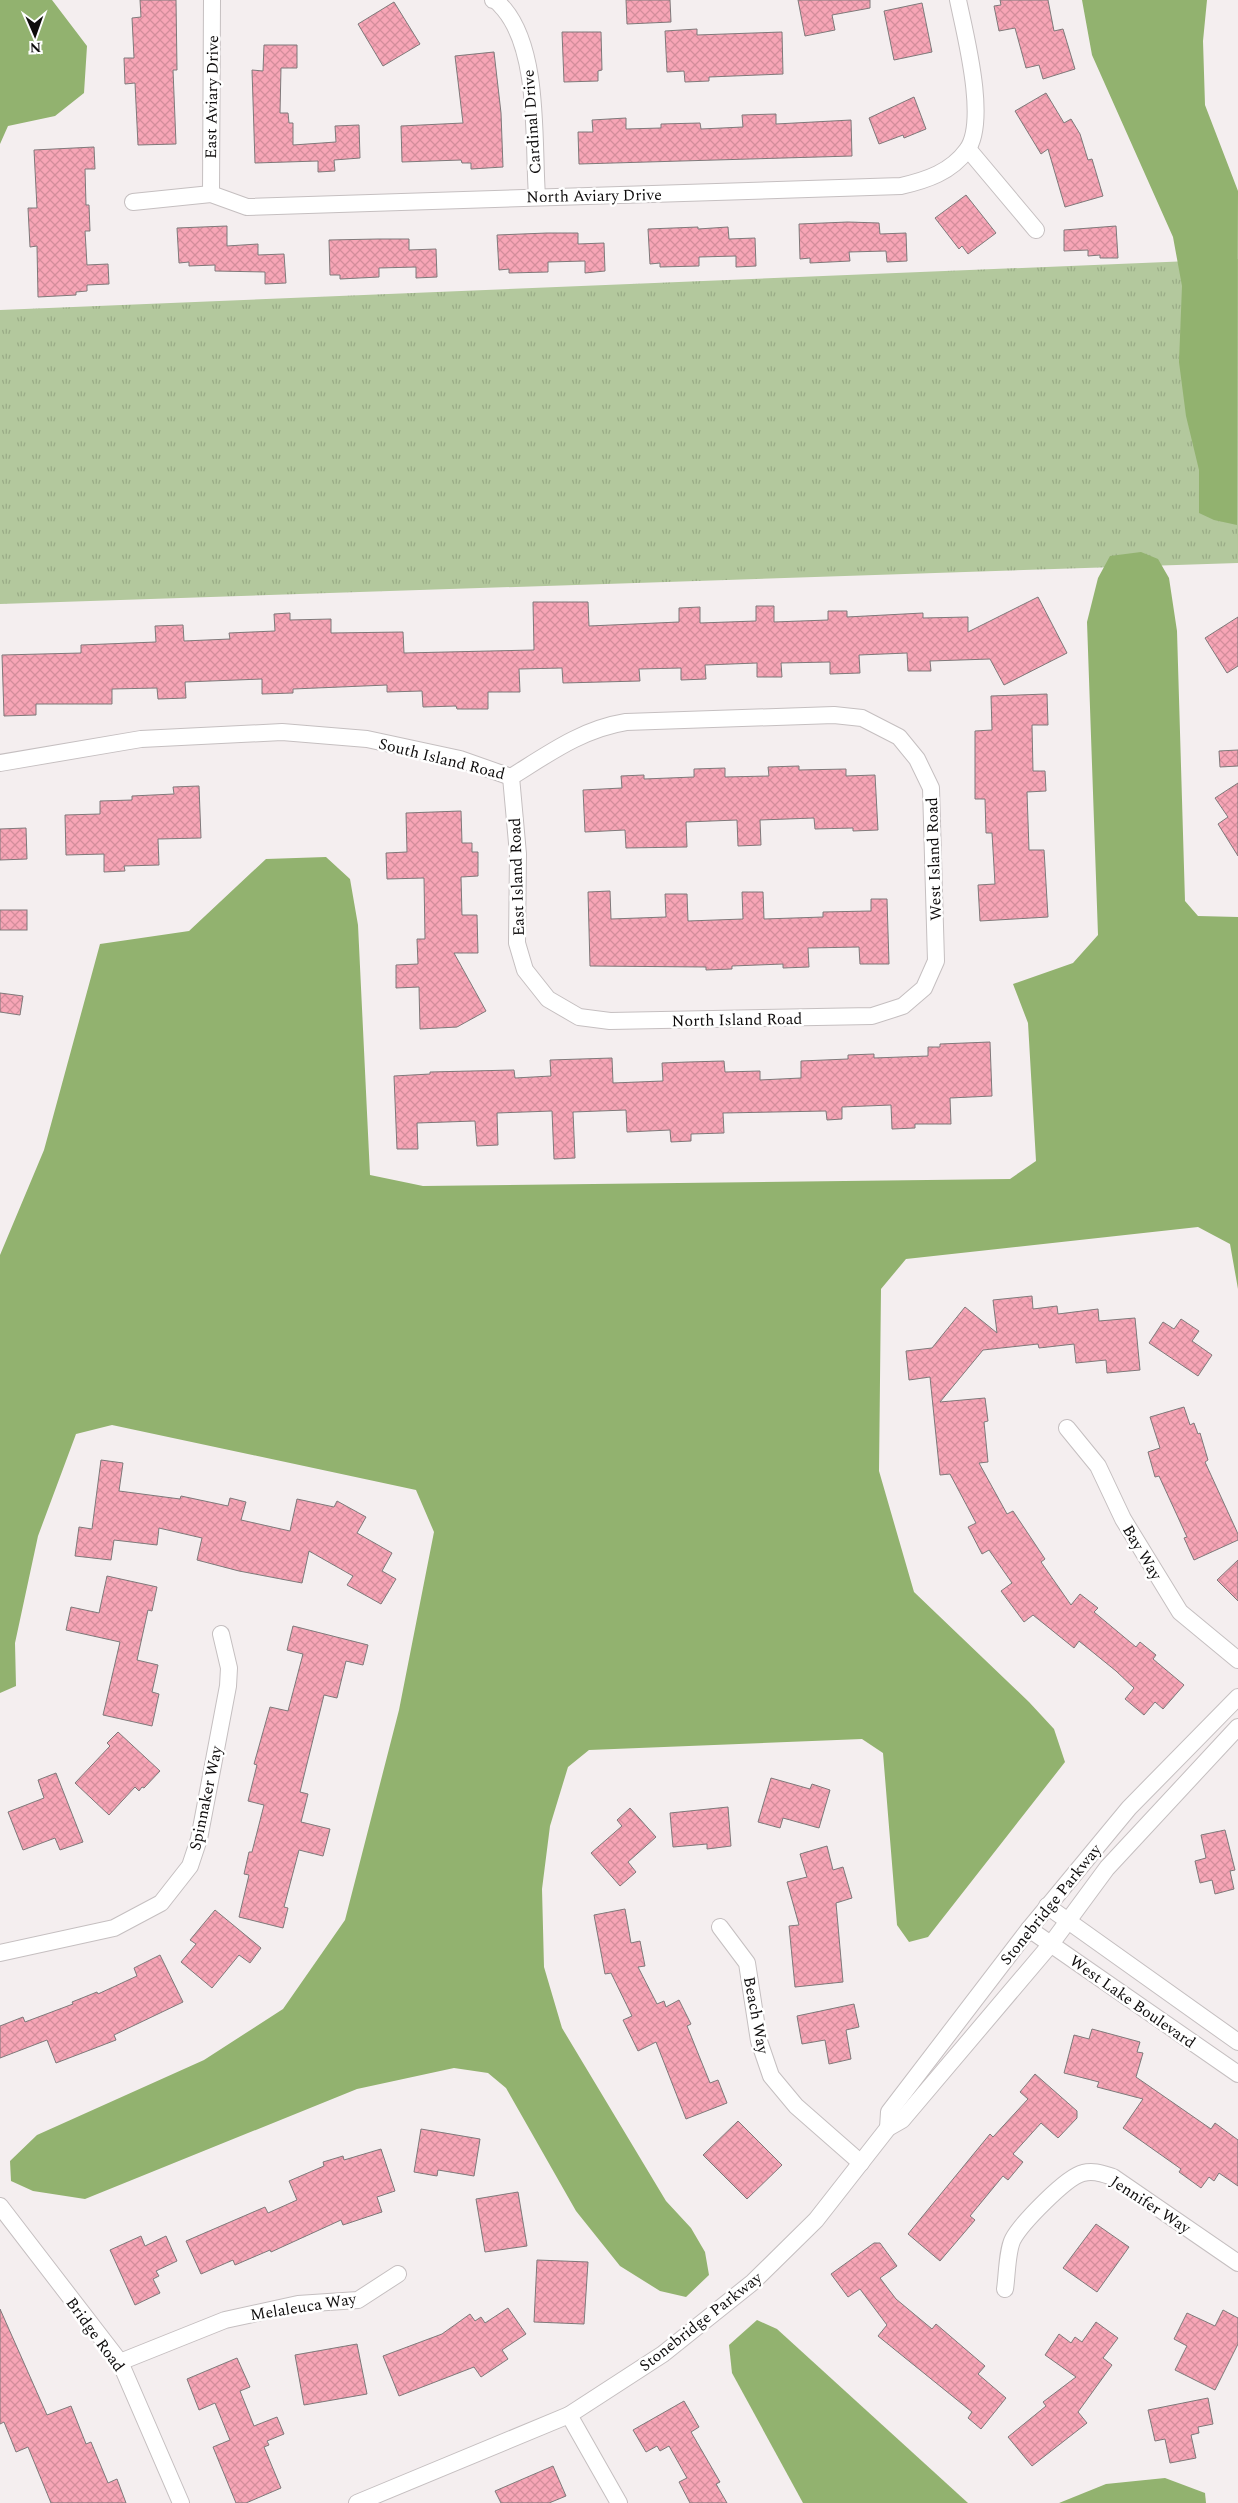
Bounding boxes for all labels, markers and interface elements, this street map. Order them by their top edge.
north arrow [10,10,60,60]
street label: East Aviary Drive [199,35,225,159]
text: N [29,37,42,58]
street label: Cardinal Drive [516,69,548,175]
street label: North Aviary Drive [526,183,662,209]
street label: South Island Road [376,732,507,786]
street label: West Island Road [920,797,948,921]
street label: East Island Road [503,817,531,937]
street label: North Island Road [671,1007,803,1033]
street label: Bay Way [1116,1520,1169,1586]
street label: Spinnaker Way [183,1742,229,1853]
street label: Stonebridge Parkway [994,1838,1108,1970]
street label: West Lake Boulevard [1064,1949,1201,2054]
street label: Beach Way [737,1975,776,2057]
street label: Jennifer Way [1106,2170,1196,2241]
street label: Stonebridge Parkway [634,2265,768,2377]
street label: Melaleuca Way [248,2287,359,2327]
street label: Bridge Road [60,2292,131,2377]

